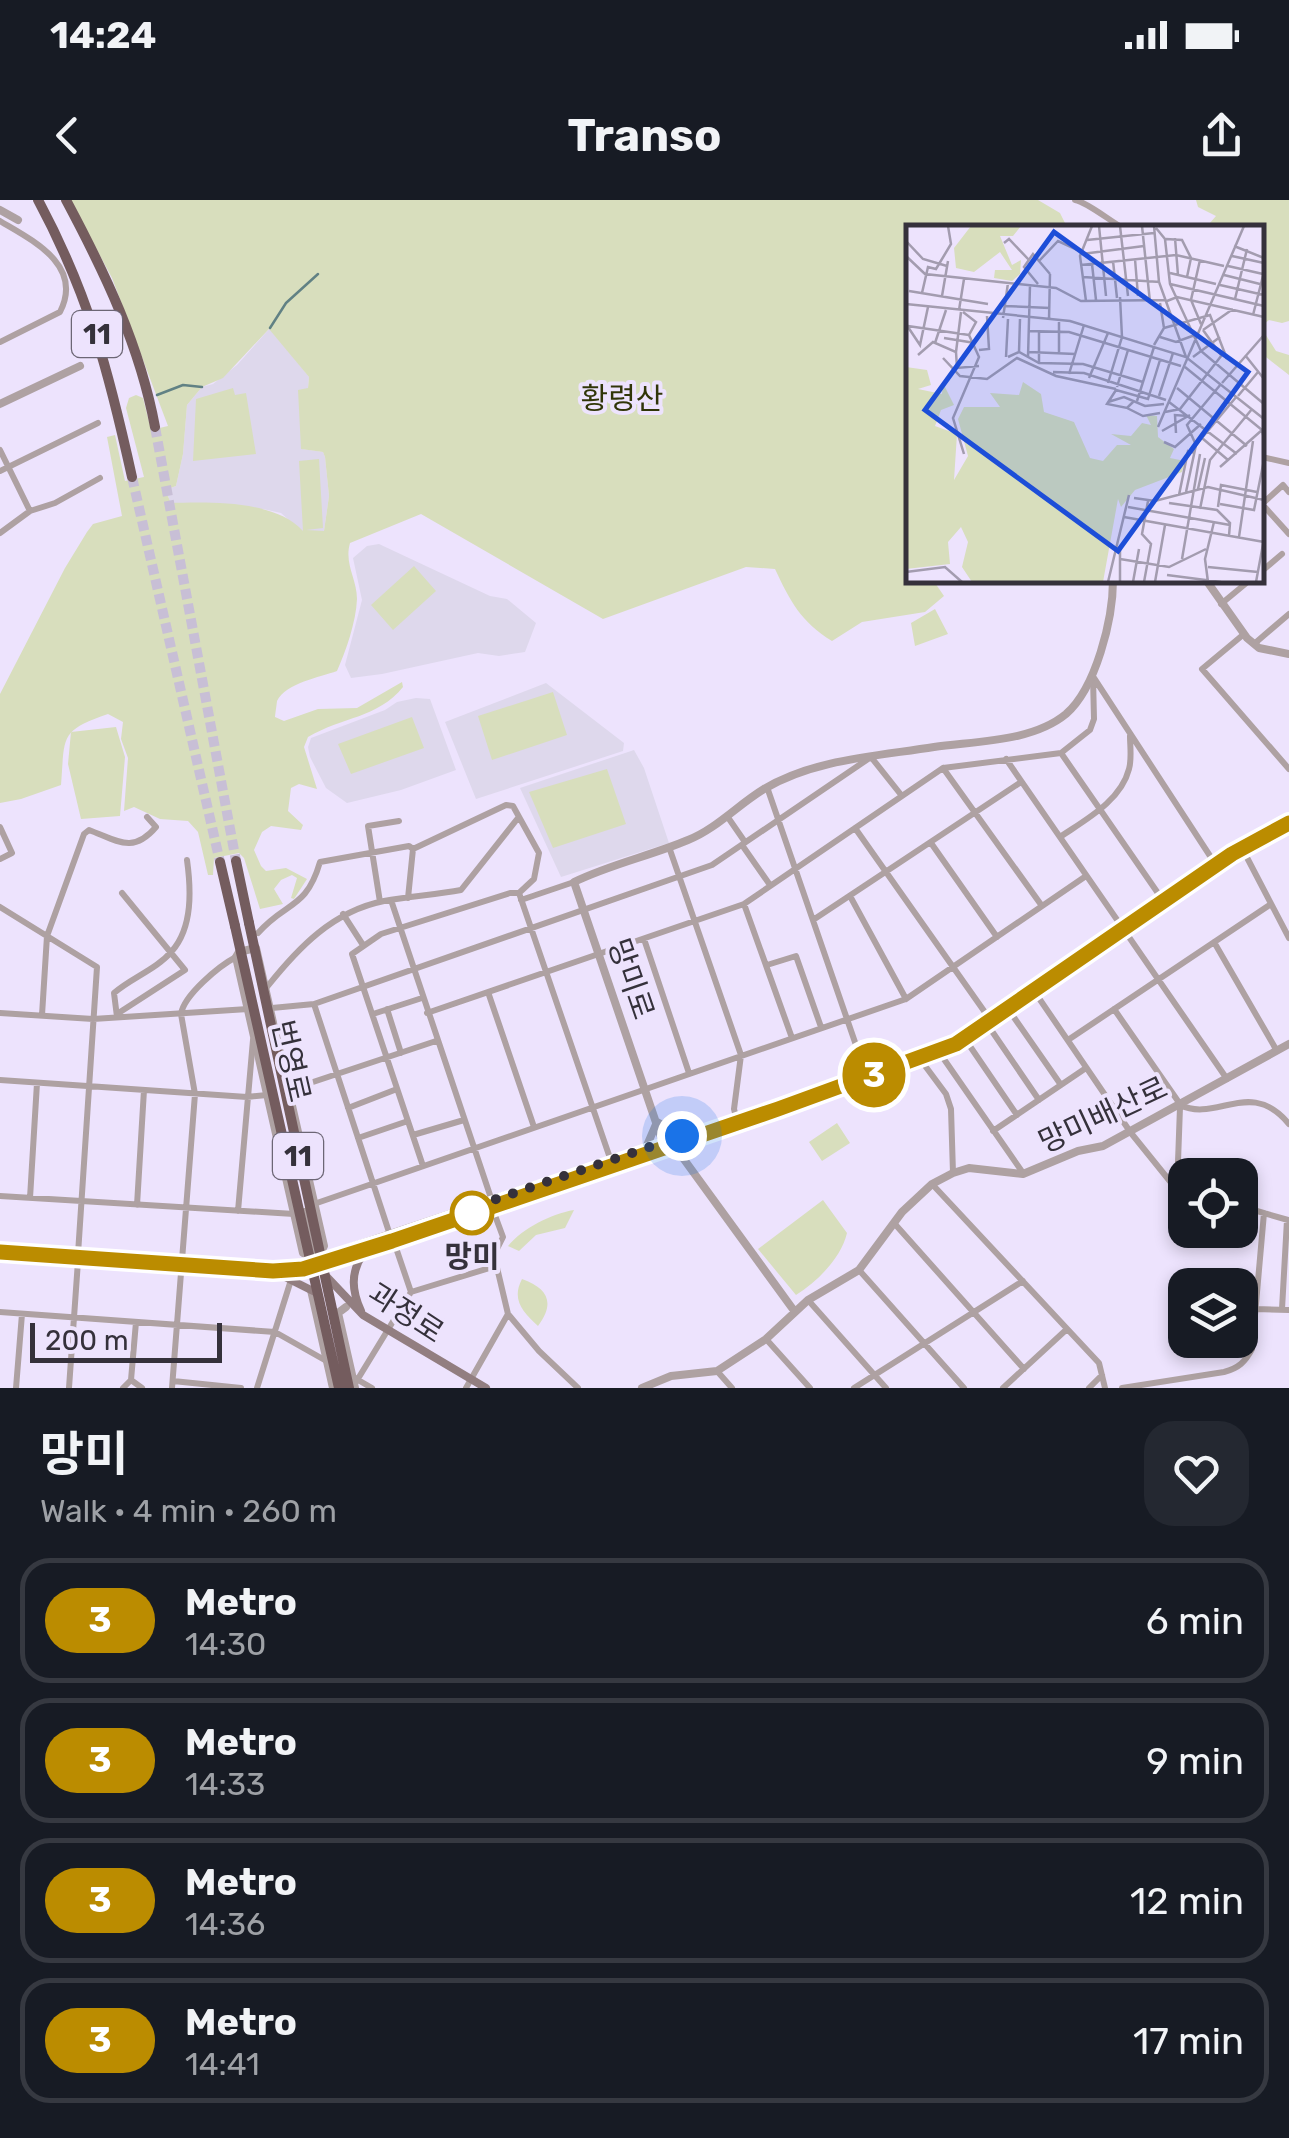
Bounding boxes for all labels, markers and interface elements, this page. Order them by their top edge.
text: 14:24 [50,12,156,58]
icon: back [40,108,95,163]
icon: share [1194,108,1249,163]
text: Transo [568,109,721,162]
inset map [906,225,1264,582]
road number: 11 [72,311,122,357]
park label: 황령산 [581,381,663,417]
street label: 망미로 [601,934,661,1024]
street label: 번영로 [264,1017,318,1105]
line badge: 3 [842,1042,906,1108]
text: 3 [862,1054,886,1096]
street label: 망미배산로 [1033,1070,1173,1160]
your location [657,1111,707,1161]
road number: 11 [273,1133,323,1179]
map controls [1168,1158,1258,1358]
button: locate [1168,1158,1258,1248]
marker: 망미 [451,1192,493,1234]
place label: 망미 [444,1239,500,1275]
button: layers [1168,1268,1258,1358]
street label: 과정로 [361,1275,451,1351]
scale bar [30,1318,222,1362]
text: 200 m [45,1324,129,1357]
button: heart [1144,1421,1249,1526]
text: 망미 [40,1426,128,1483]
text: Walk · 4 min · 260 m [40,1492,337,1530]
text: Metro [185,1579,297,1625]
text: 6 min [1146,1598,1244,1644]
text: 3 [88,1599,112,1641]
text: 14:30 [185,1625,266,1663]
text: Metro [185,1719,297,1765]
text: 9 min [1146,1738,1244,1784]
text: 3 [88,1739,112,1781]
text: 14:33 [185,1765,265,1803]
text: Metro [185,1859,297,1905]
text: 12 min [1130,1878,1244,1924]
text: 3 [88,1879,112,1921]
text: 14:36 [185,1905,265,1943]
text: Metro [185,1999,297,2045]
text: 17 min [1133,2018,1244,2064]
text: 3 [88,2019,112,2061]
text: 14:41 [185,2045,260,2083]

